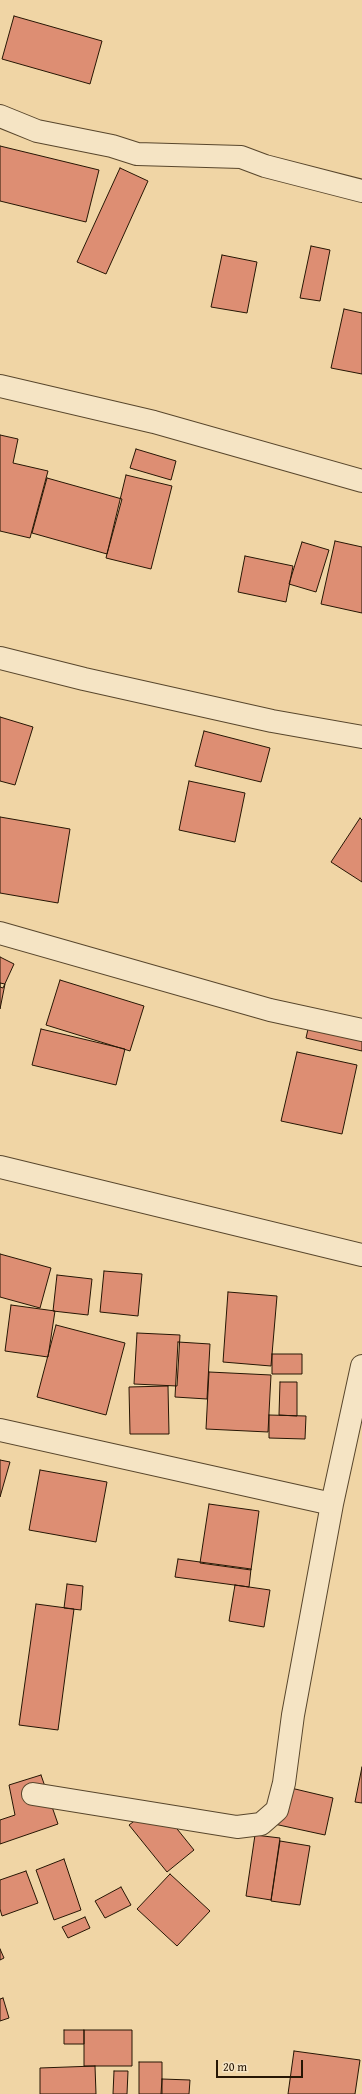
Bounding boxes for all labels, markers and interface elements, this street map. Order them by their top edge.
scale bar [218,2052,305,2078]
text: 20 m [223,2058,247,2075]

